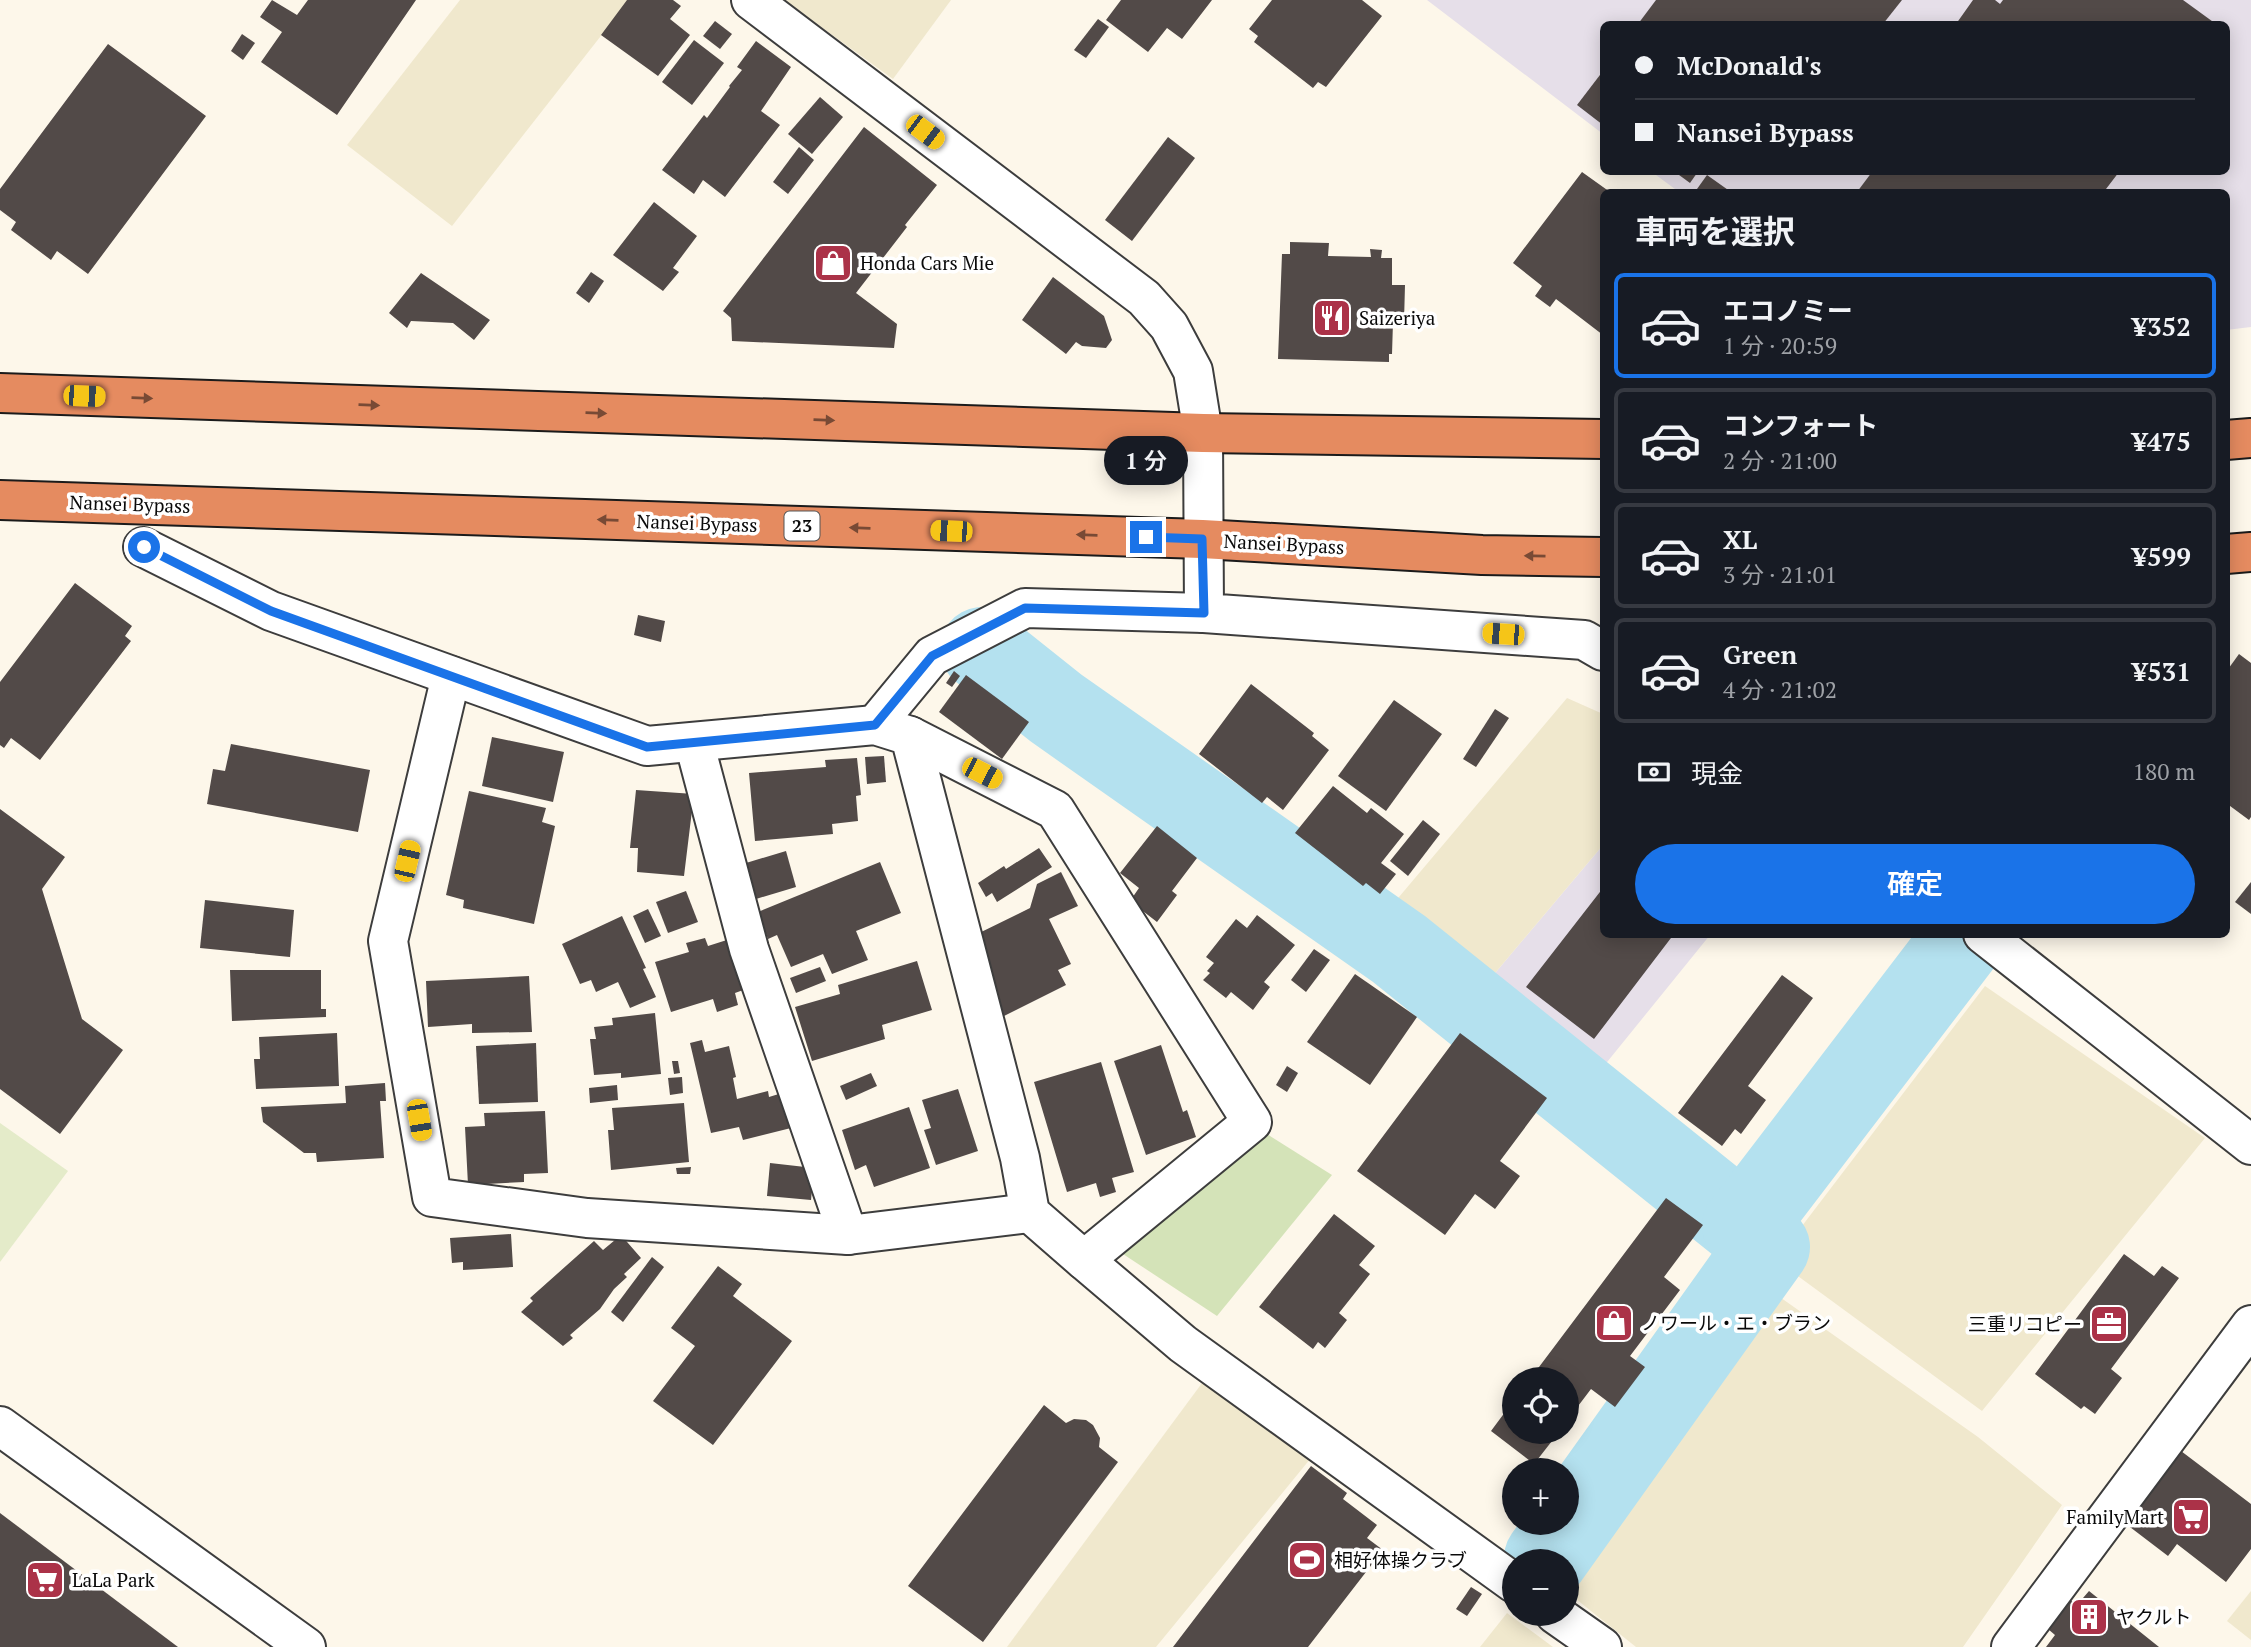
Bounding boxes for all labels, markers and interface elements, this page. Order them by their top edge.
text: McDonald's [1677,48,1821,82]
car [902,111,949,153]
text: Nansei Bypass [1677,115,1854,149]
text: 車両を選択 [1635,210,1795,252]
shop icon: Honda Cars Mie [812,242,854,284]
place label: Honda Cars Mie [860,250,994,275]
text: エコノミー [1723,293,1853,327]
icon: car [1639,294,1702,357]
restaurant icon: Saizeriya [1311,297,1353,339]
place label: Saizeriya [1359,305,1436,330]
text: ¥352 [2132,309,2191,343]
text: 1 分 · 20:59 [1723,330,1837,361]
car [63,385,106,407]
one-way arrow [131,392,153,403]
one-way arrow [358,400,380,411]
one-way arrow [586,407,608,418]
text: コンフォート [1723,408,1878,442]
icon: car [1639,409,1702,472]
one-way arrow [813,415,835,426]
text: ¥475 [2132,424,2191,458]
callout: 1 分 [1104,435,1188,484]
text: 1 分 [1125,445,1167,476]
text: 2 分 · 21:00 [1723,445,1837,476]
street label: Nansei Bypass [69,489,191,518]
street label: Nansei Bypass [636,508,758,537]
road number: 23 [784,512,820,540]
one-way arrow [597,514,619,525]
car [930,520,973,542]
route end [1130,521,1162,553]
one-way arrow [849,522,871,534]
text: XL [1723,522,1757,556]
icon: car [1639,524,1702,587]
street label: Nansei Bypass [1223,528,1345,559]
one-way arrow [1076,530,1098,541]
route start [128,531,160,563]
text: ¥599 [2132,539,2191,573]
one-way arrow [1524,550,1546,562]
text: 3 分 · 21:01 [1723,559,1837,590]
car [1482,622,1525,646]
text: Green [1723,637,1797,671]
icon: car [1639,639,1702,702]
text: ¥531 [2132,654,2191,688]
text: 4 分 · 21:02 [1723,674,1837,705]
icon: cash [1635,753,1673,791]
car [959,754,1006,792]
text: 現金 [1691,756,1743,790]
text: 180 m [2133,756,2195,787]
car [393,838,422,884]
button: 確定 [1635,844,2195,924]
car [406,1097,433,1143]
shop icon: ノワール・エ・ブラン [1593,1302,1635,1344]
office icon: 三重リコピー [2088,1303,2130,1345]
place label: ノワール・エ・ブラン [1641,1310,1831,1335]
place label: 三重リコピー [1968,1311,2082,1336]
map controls [1502,1367,1579,1626]
button: locate [1502,1367,1579,1444]
button: + [1502,1458,1579,1535]
supermarket icon: FamilyMart [2170,1496,2212,1538]
place label: FamilyMart [2066,1504,2164,1529]
sports icon: 相好体操クラブ [1286,1539,1328,1581]
place label: 相好体操クラブ [1334,1547,1467,1572]
button: − [1502,1549,1579,1626]
supermarket icon: LaLa Park [24,1559,66,1601]
place label: LaLa Park [72,1567,155,1592]
building icon: ヤクルト [2068,1596,2110,1638]
place label: ヤクルト [2116,1604,2191,1629]

